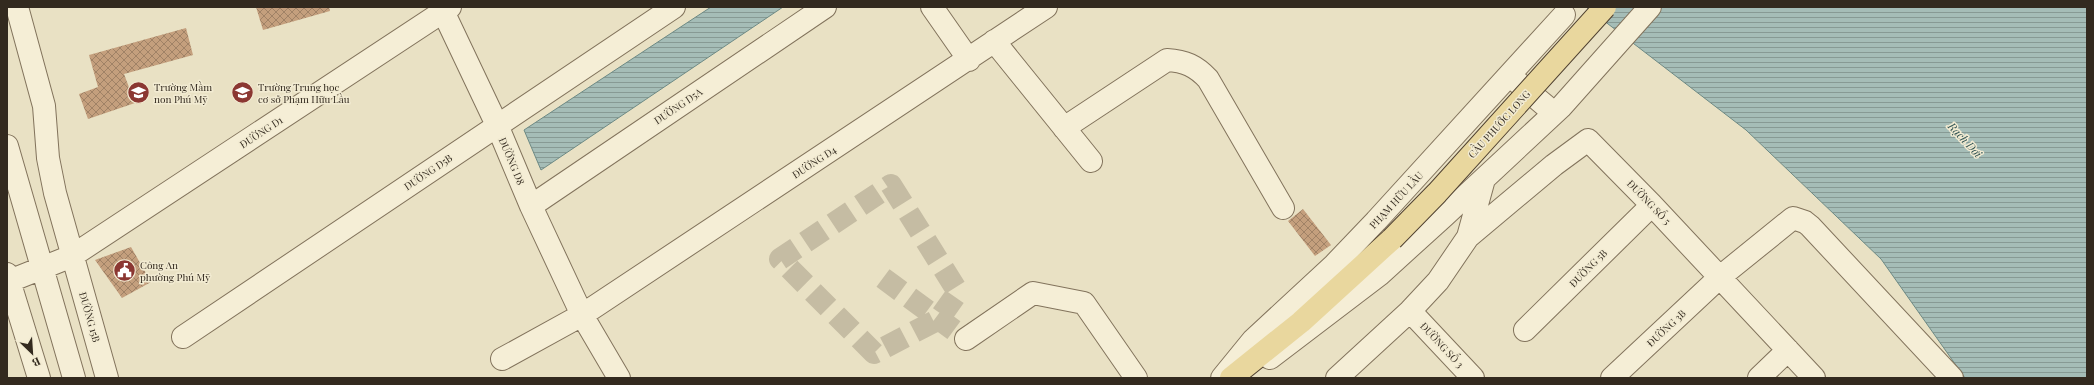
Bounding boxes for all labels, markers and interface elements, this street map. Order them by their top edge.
school or university icon: Trường Mầm non Phú Mỹ [126,80,152,106]
place label: Trường Mầm non Phú Mỹ [154,80,212,106]
school or university icon: Trường Trung học cơ sở Phạm Hữu Lầu [229,80,255,106]
place label: Trường Trung học cơ sở Phạm Hữu Lầu [258,80,350,106]
street label: ĐƯỜNG D5A [651,84,706,127]
street label: CẦU PHƯỚC LONG [1465,87,1533,161]
street label: ĐƯỜNG D1 [237,113,286,151]
water label: Rạch Dơi [1944,118,1986,161]
street label: ĐƯỜNG D8 [496,135,528,187]
street label: ĐƯỜNG D4 [789,142,839,182]
street label: ĐƯỜNG D5B [401,151,455,193]
street label: PHẠM HỮU LẦU [1366,168,1426,232]
street label: ĐƯỜNG SỐ 5 [1624,176,1675,227]
street label: ĐƯỜNG 5B [1566,246,1610,290]
public building icon: Công An phường Phú Mỹ [111,258,137,284]
place label: Công An phường Phú Mỹ [140,258,210,284]
street label: ĐƯỜNG 15B [76,290,104,344]
street label: ĐƯỜNG 3B [1643,306,1689,350]
street label: ĐƯỜNG SỐ 3 [1417,318,1468,371]
north arrow [12,333,52,373]
text: B [29,354,43,371]

